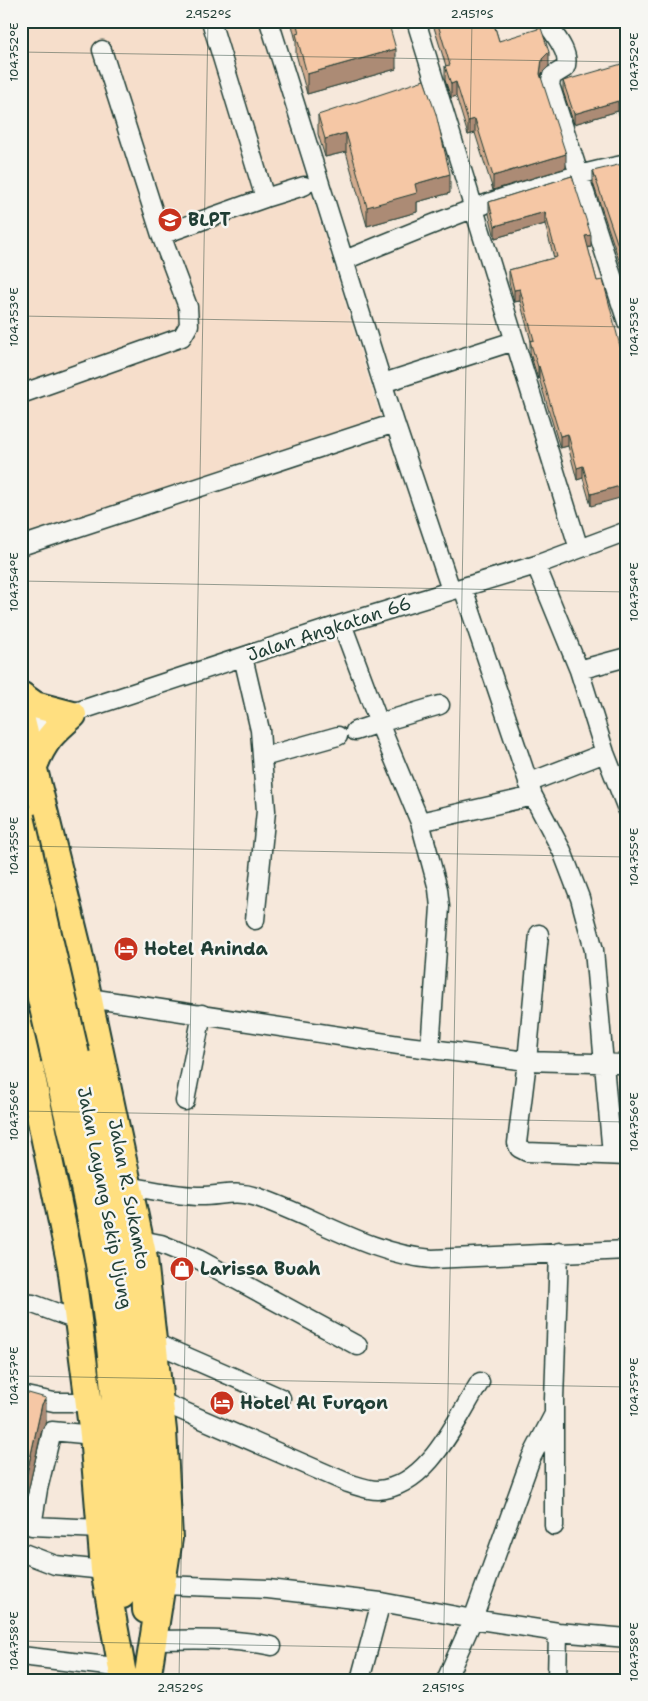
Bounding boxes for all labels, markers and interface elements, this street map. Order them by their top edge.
text: 2.952°S [185,6,231,22]
text: 2.951°S [451,6,494,22]
text: 104.752°E [6,22,22,82]
text: 104.752°E [626,32,642,92]
school or university icon: BLPT [157,207,183,233]
place label: BLPT [188,208,231,232]
text: 104.753°E [6,287,22,347]
text: 104.753°E [626,297,642,357]
text: 104.754°E [6,552,22,612]
text: 104.754°E [626,562,642,622]
street label: Jalan Angkatan 66 [244,591,414,667]
text: 104.755°E [6,817,22,875]
text: 104.755°E [626,828,642,886]
hotel icon: Hotel Aninda [113,936,139,962]
place label: Hotel Aninda [144,937,269,961]
text: 104.756°E [6,1081,22,1141]
street label: Jalan Layang Sekip Ujung [72,1085,138,1311]
text: 104.756°E [626,1092,642,1152]
street label: Jalan R. Sukamto [103,1117,155,1271]
shop icon: Larissa Buah [169,1256,195,1282]
place label: Larissa Buah [200,1257,321,1281]
text: 104.757°E [6,1346,22,1406]
text: 104.757°E [626,1357,642,1417]
hotel icon: Hotel Al Furqon [209,1390,235,1416]
place label: Hotel Al Furqon [240,1391,388,1415]
text: 104.758°E [6,1611,22,1671]
text: 104.758°E [626,1622,642,1682]
text: 2.952°S [157,1680,203,1696]
text: 2.951°S [422,1680,465,1696]

